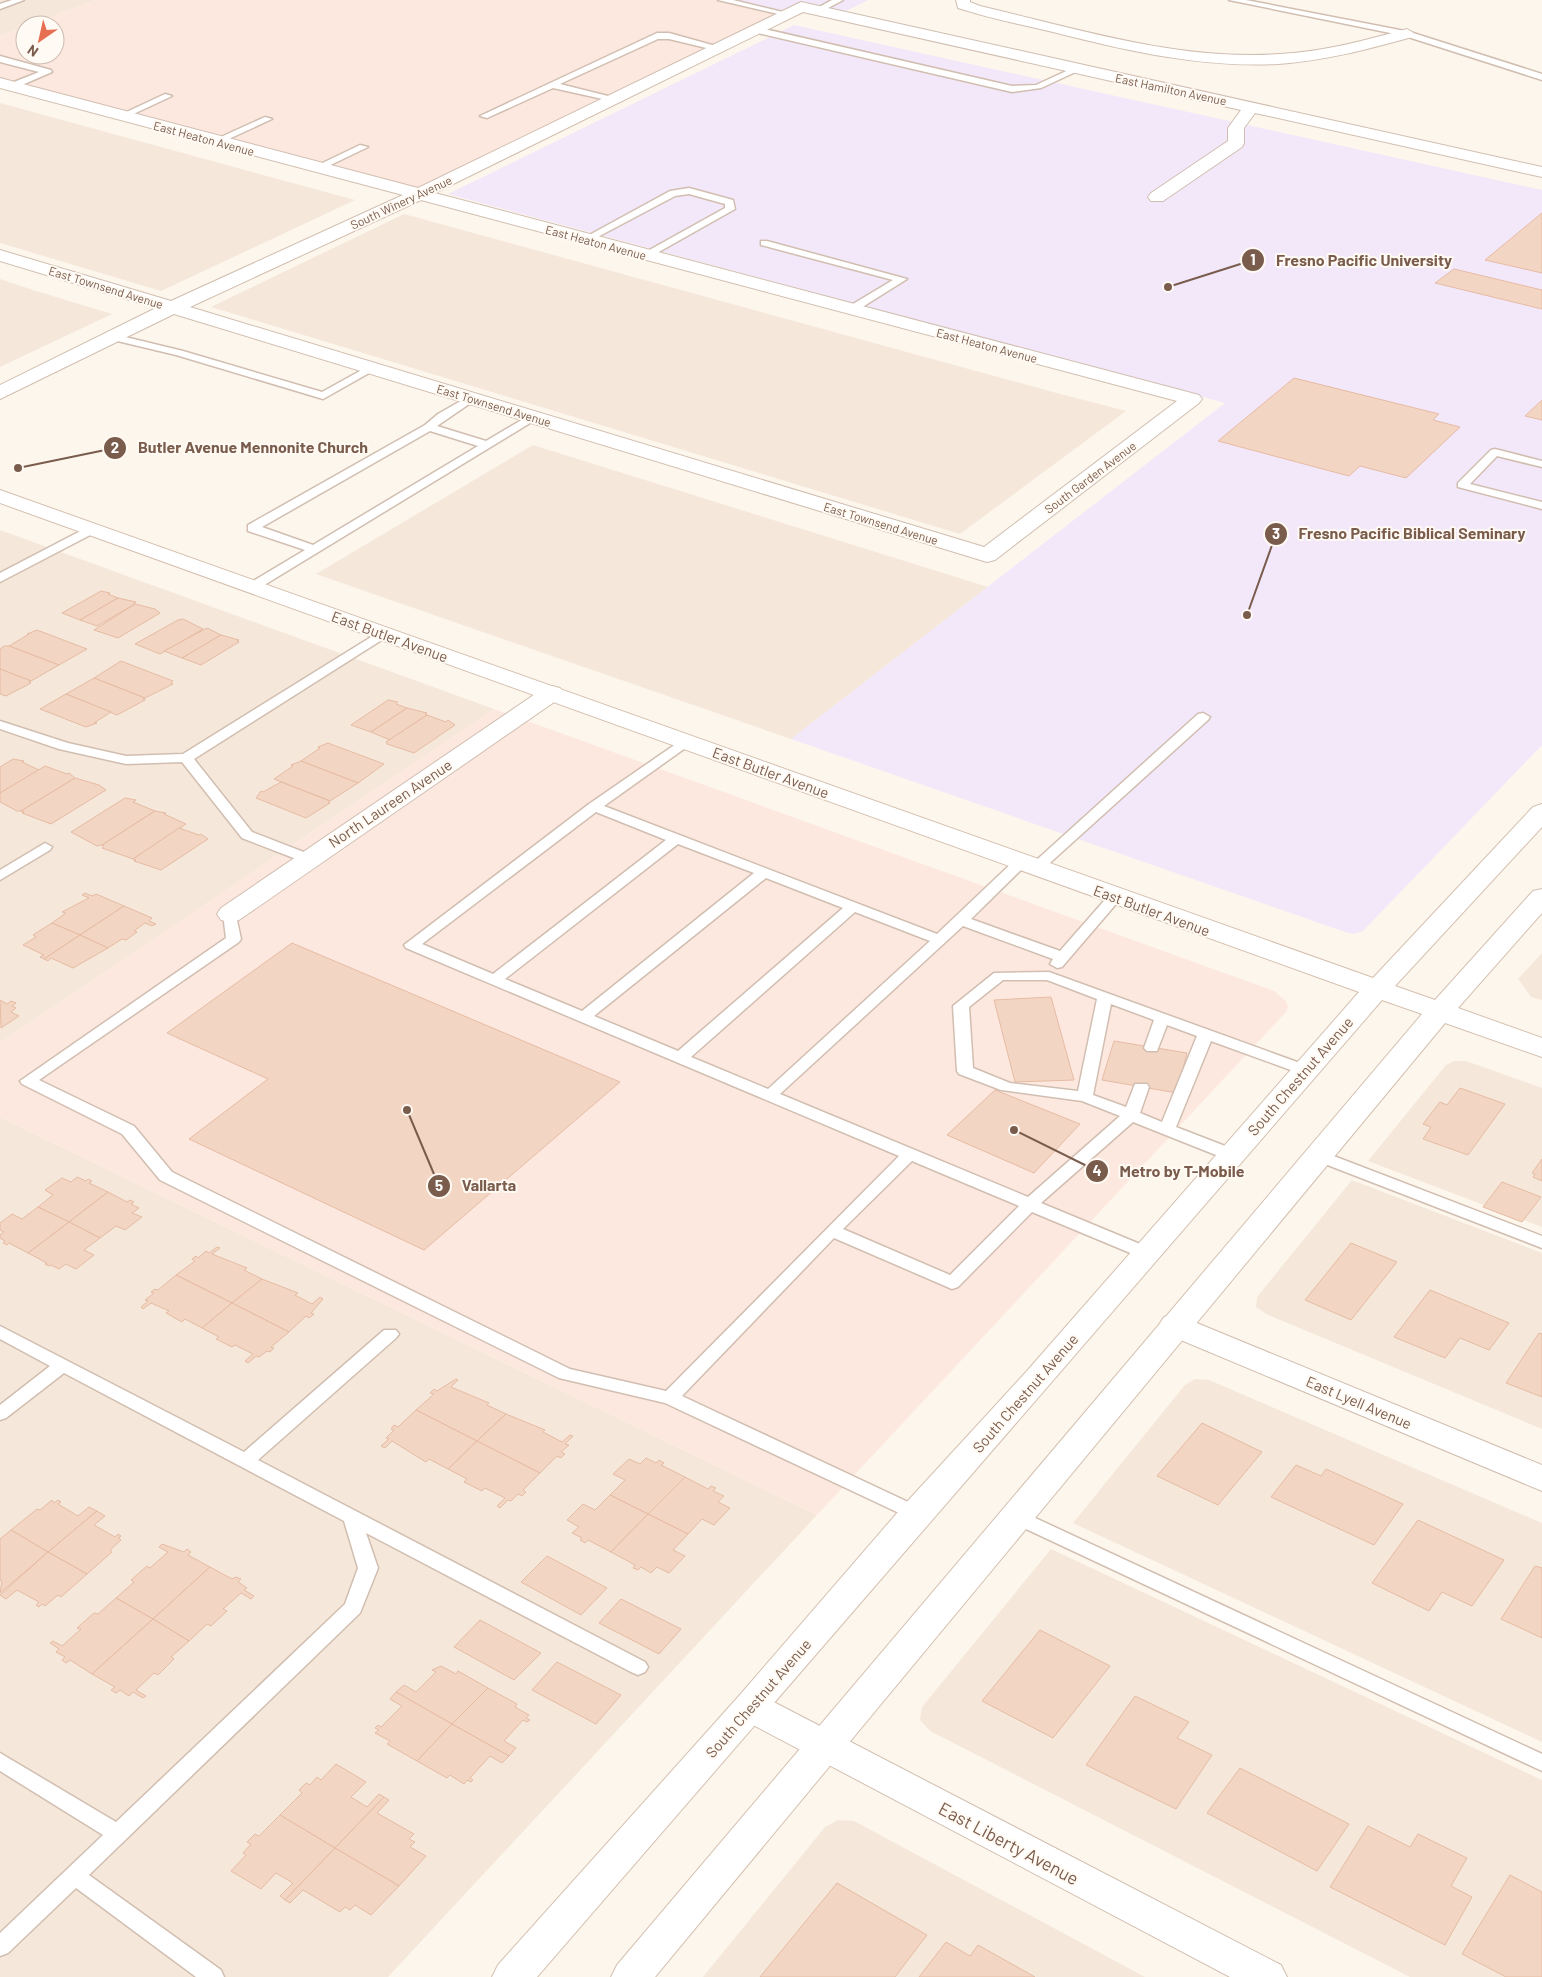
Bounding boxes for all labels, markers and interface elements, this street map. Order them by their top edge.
north arrow [15,15,65,65]
text: N [24,42,41,61]
street label: East Hamilton Avenue [1114,70,1228,108]
street label: East Heaton Avenue [152,118,256,158]
street label: South Winery Avenue [348,172,454,232]
street label: East Heaton Avenue [544,222,648,262]
callout: Fresno Pacific University [1241,244,1462,275]
text: 1 [1250,250,1256,268]
text: Fresno Pacific University [1276,250,1452,269]
street label: East Townsend Avenue [47,263,165,311]
street label: East Heaton Avenue [935,325,1039,365]
street label: East Townsend Avenue [435,381,553,429]
callout: Butler Avenue Mennonite Church [103,432,378,463]
text: Butler Avenue Mennonite Church [138,437,368,456]
text: 2 [111,438,119,456]
street label: South Garden Avenue [1042,438,1138,516]
street label: East Townsend Avenue [822,499,940,547]
callout: Fresno Pacific Biblical Seminary [1264,518,1536,549]
text: Fresno Pacific Biblical Seminary [1299,523,1525,542]
text: 3 [1272,524,1280,542]
street label: East Butler Avenue [329,607,451,665]
street label: East Butler Avenue [710,743,832,801]
street label: North Laureen Avenue [325,755,455,851]
street label: East Butler Avenue [1091,881,1213,939]
street label: South Chestnut Avenue [1244,1013,1356,1139]
callout: Metro by T-Mobile [1085,1156,1254,1187]
text: 4 [1092,1161,1102,1179]
text: Metro by T-Mobile [1120,1161,1245,1180]
callout: Vallarta [426,1170,526,1201]
text: Vallarta [462,1175,516,1194]
text: 5 [435,1176,443,1194]
street label: South Chestnut Avenue [969,1330,1081,1456]
street label: East Lyell Avenue [1303,1372,1415,1432]
street label: South Chestnut Avenue [702,1635,814,1761]
street label: East Liberty Avenue [935,1797,1083,1889]

